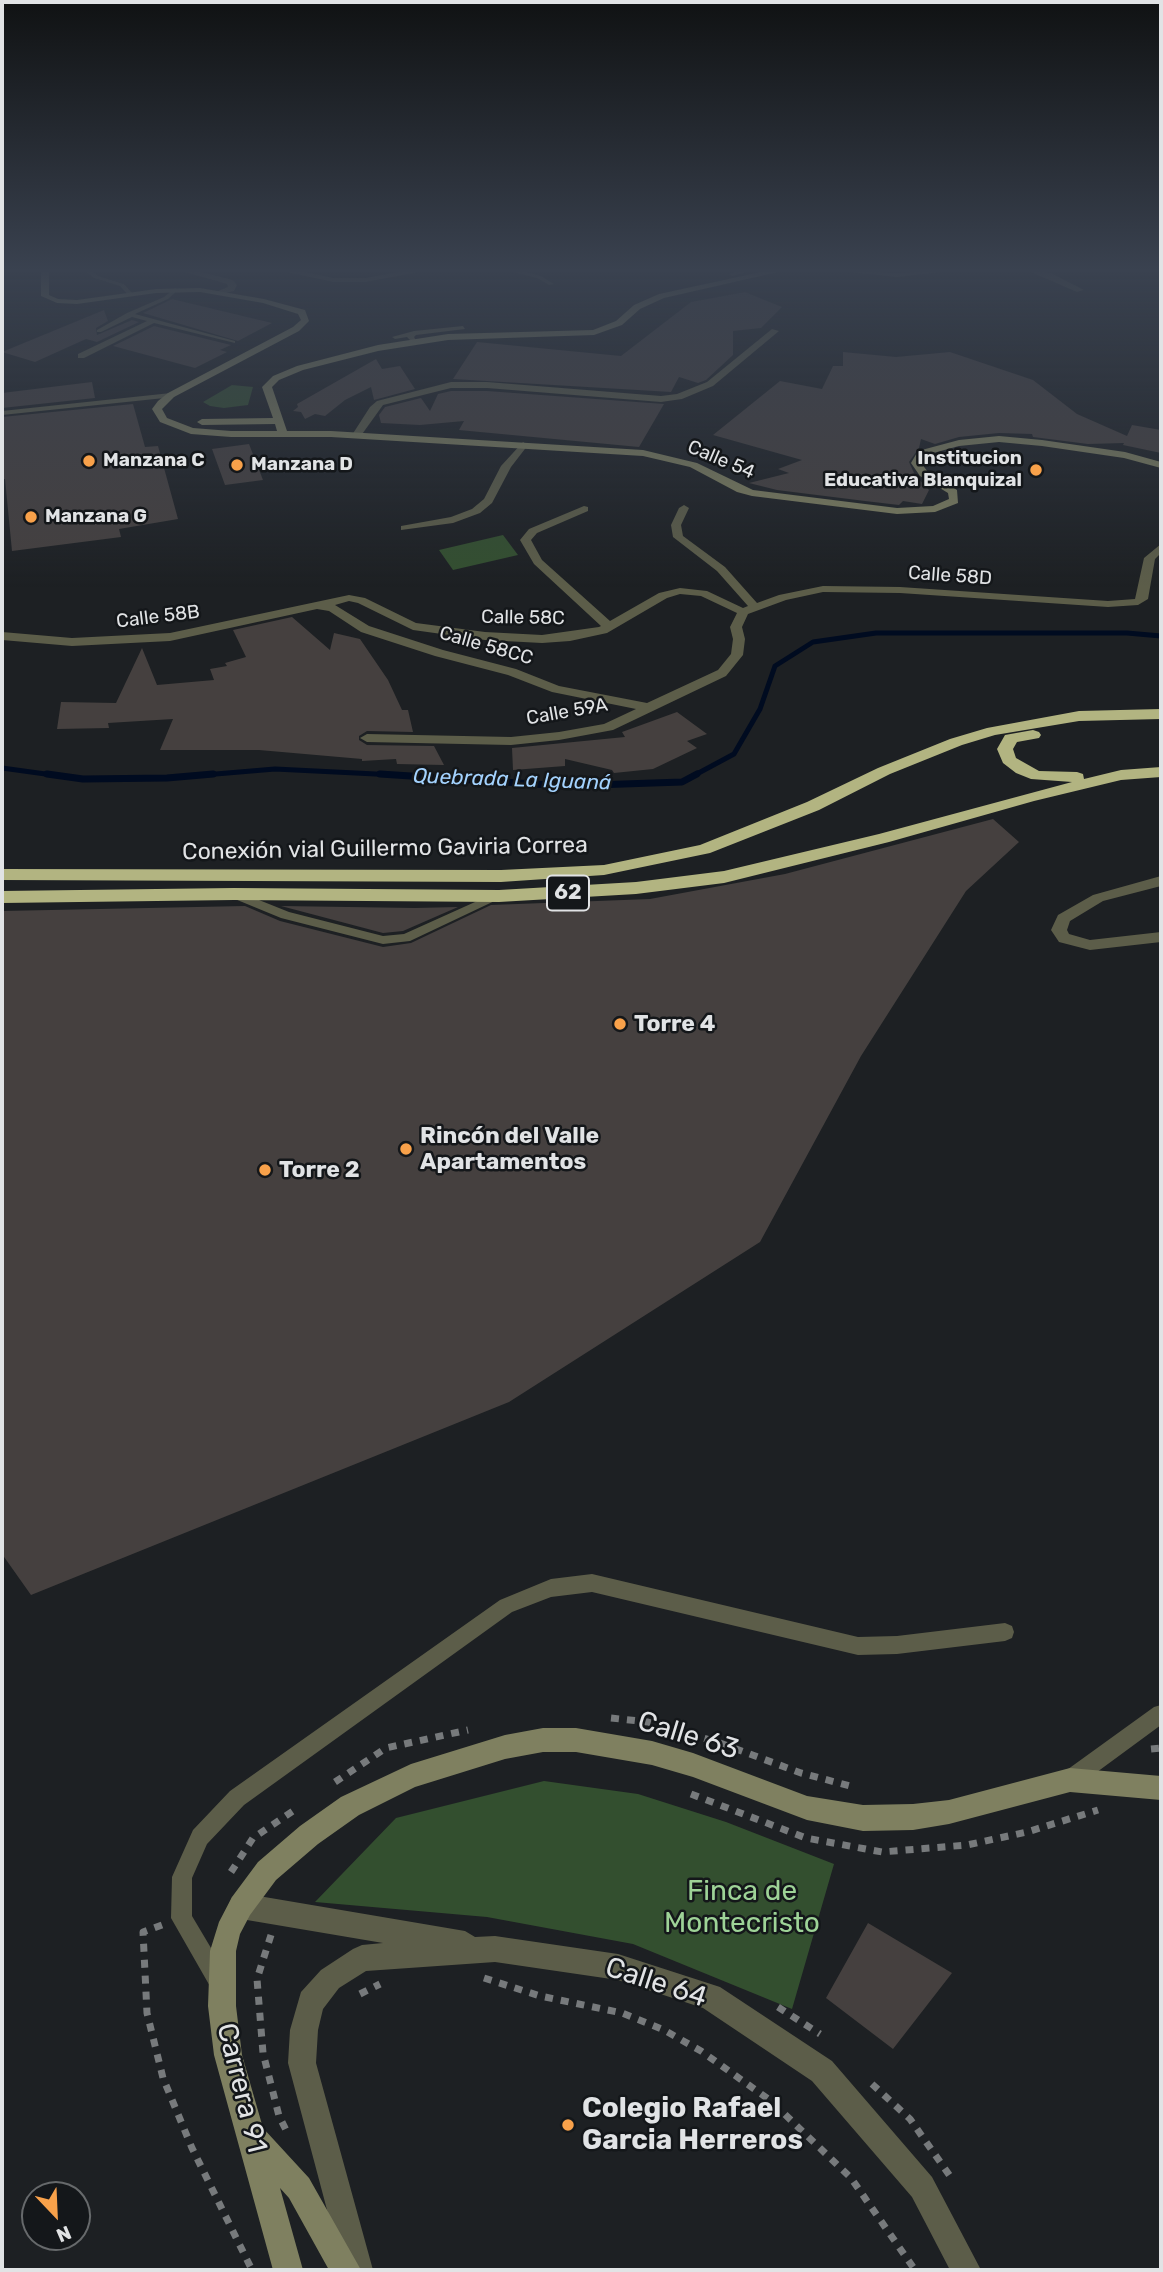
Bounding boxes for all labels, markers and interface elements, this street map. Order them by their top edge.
street label: Calle 54 [684,436,758,484]
place label: Institucion Educativa Blanquizal [824,448,1022,492]
place label: Manzana C [103,450,205,472]
marker: Manzana C [81,453,97,469]
place label: Manzana D [251,454,353,476]
marker: Manzana D [229,457,245,473]
marker: Institucion Educativa Blanquizal [1028,462,1044,478]
place label: Manzana G [45,506,147,528]
marker: Manzana G [23,509,39,525]
street label: Calle 58D [907,562,993,590]
street label: Calle 58B [115,601,201,633]
street label: Calle 58C [481,606,565,630]
street label: Calle 58CC [437,622,535,670]
street label: Calle 59A [525,694,609,730]
water label: Quebrada La Iguaná [412,764,612,796]
street label: Conexión vial Guillermo Gaviria Correa [182,832,588,866]
road number: 62 [547,876,589,910]
place label: Torre 4 [634,1010,716,1038]
marker: Torre 4 [612,1016,628,1032]
place label: Rincón del Valle Apartamentos [420,1122,599,1176]
marker: Rincón del Valle Apartamentos [398,1141,414,1157]
place label: Torre 2 [279,1156,360,1184]
marker: Torre 2 [257,1162,273,1178]
street label: Calle 63 [633,1705,743,1767]
park label: Finca de Montecristo [664,1875,820,1941]
street label: Calle 64 [601,1951,711,2015]
street label: Carrera 91 [209,2020,273,2156]
place label: Colegio Rafael Garcia Herreros [582,2092,803,2158]
marker: Colegio Rafael Garcia Herreros [560,2117,576,2133]
north arrow [21,2181,91,2251]
text: N [53,2221,74,2247]

